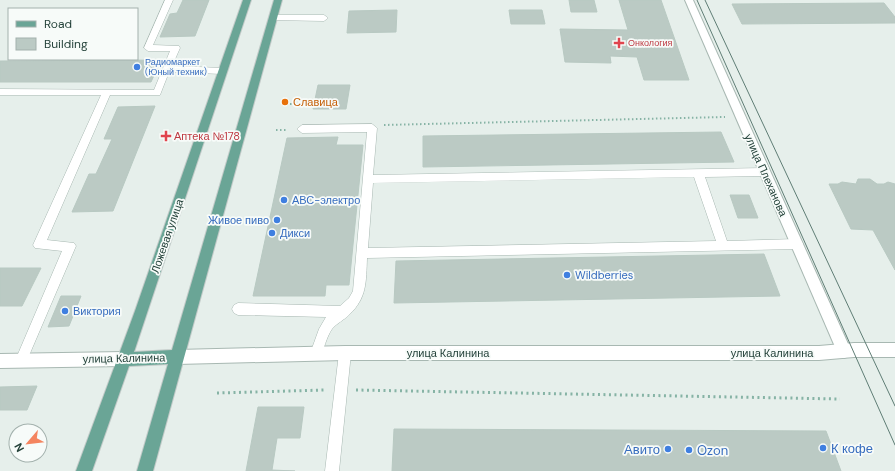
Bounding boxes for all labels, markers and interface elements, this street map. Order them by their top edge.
legend [8,8,138,60]
text: Road [44,16,72,32]
text: Building [44,36,88,52]
marker: Онкология [613,37,625,49]
place label: Онкология [628,37,672,49]
place label: Радиомаркет (Юный техник) [145,56,207,78]
marker: Радиомаркет (Юный техник) [132,62,142,72]
place label: Славица [293,95,339,109]
marker: Славица [280,97,290,107]
place label: Аптека №178 [174,129,240,143]
marker: Аптека №178 [161,131,171,141]
street label: улица Плеханова [742,132,791,219]
place label: АВС-электро [292,193,360,207]
marker: АВС-электро [279,195,289,205]
street label: Ложевая улица [148,196,187,275]
place label: Живое пиво [208,213,269,227]
marker: Живое пиво [272,215,282,225]
place label: Дикси [280,226,310,240]
marker: Дикси [267,228,277,238]
place label: Wildberries [575,268,633,282]
marker: Wildberries [562,270,572,280]
place label: Виктория [73,304,121,318]
marker: Виктория [60,306,70,316]
street label: улица Калинина [407,346,490,360]
street label: улица Калинина [731,346,814,360]
street label: улица Калинина [83,350,166,366]
north arrow [8,423,48,463]
place label: К кофе [831,440,873,457]
text: N [11,441,27,455]
place label: Авито [624,441,660,458]
place label: Ozon [697,442,728,459]
marker: К кофе [818,443,828,453]
marker: Авито [663,444,673,454]
marker: Ozon [684,445,694,455]

